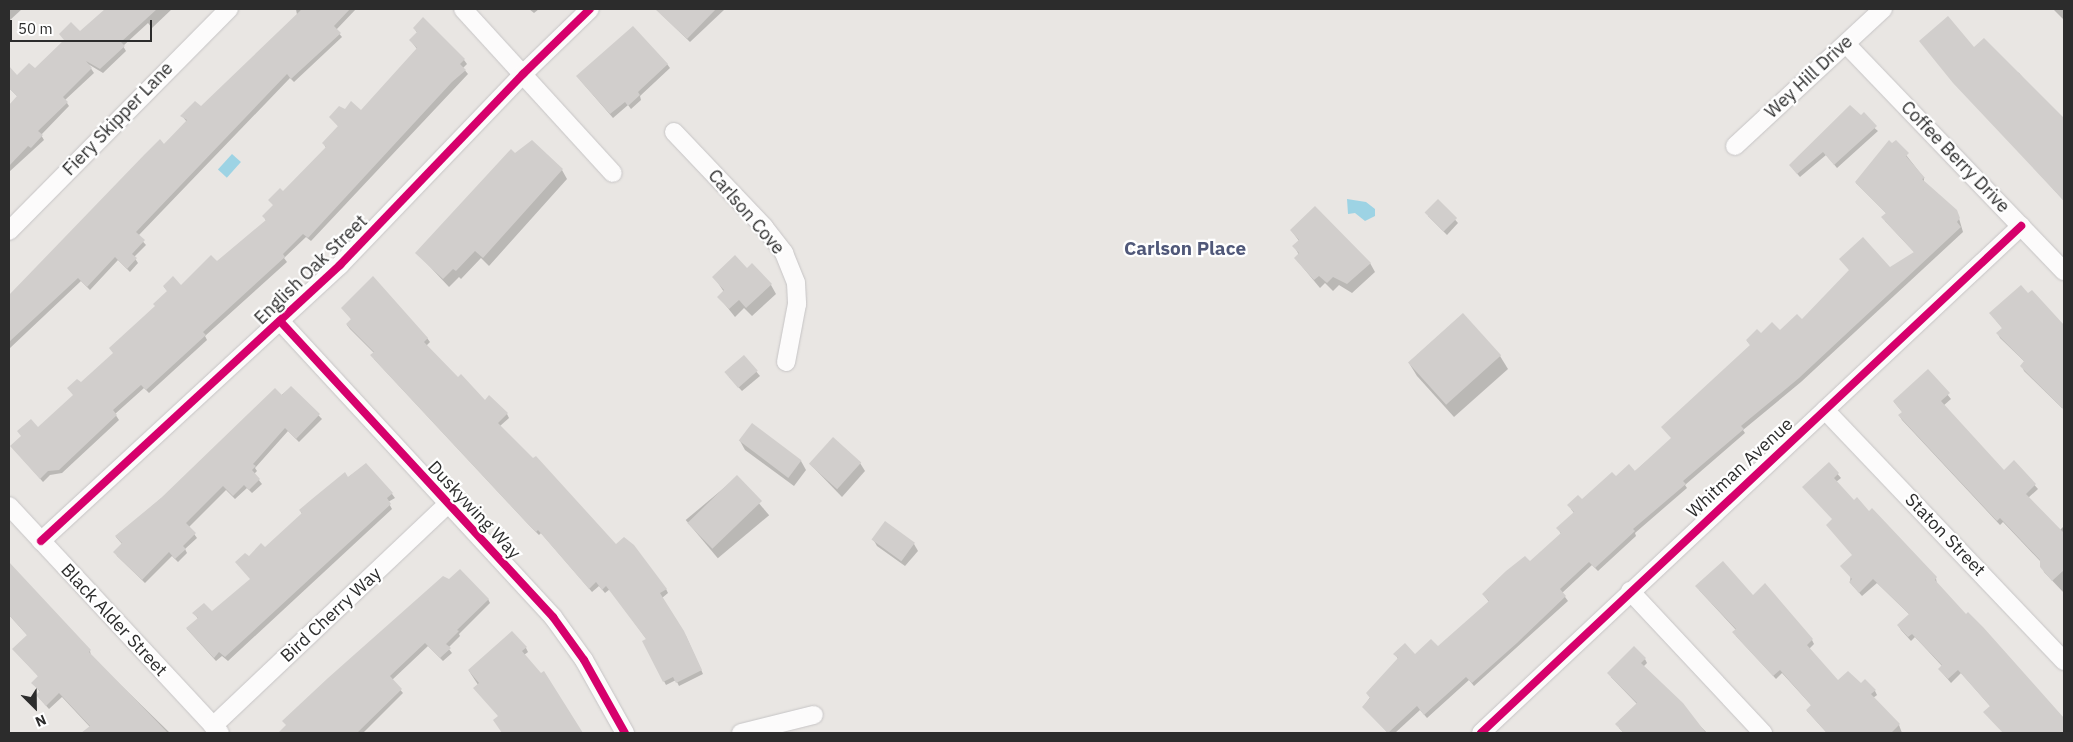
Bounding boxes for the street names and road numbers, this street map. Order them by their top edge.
street label: Wey Hill Drive [1761,31,1857,123]
street label: Fiery Skipper Lane [58,58,178,180]
street label: Coffee Berry Drive [1896,97,2014,217]
street label: Carlson Cove [703,165,789,259]
street label: English Oak Street [250,211,372,329]
street label: Whitman Avenue [1683,413,1797,523]
street label: Duskywing Way [423,456,525,564]
street label: Staton Street [1900,489,1990,581]
street label: Black Alder Street [56,559,172,681]
street label: Bird Cherry Way [276,563,386,667]

